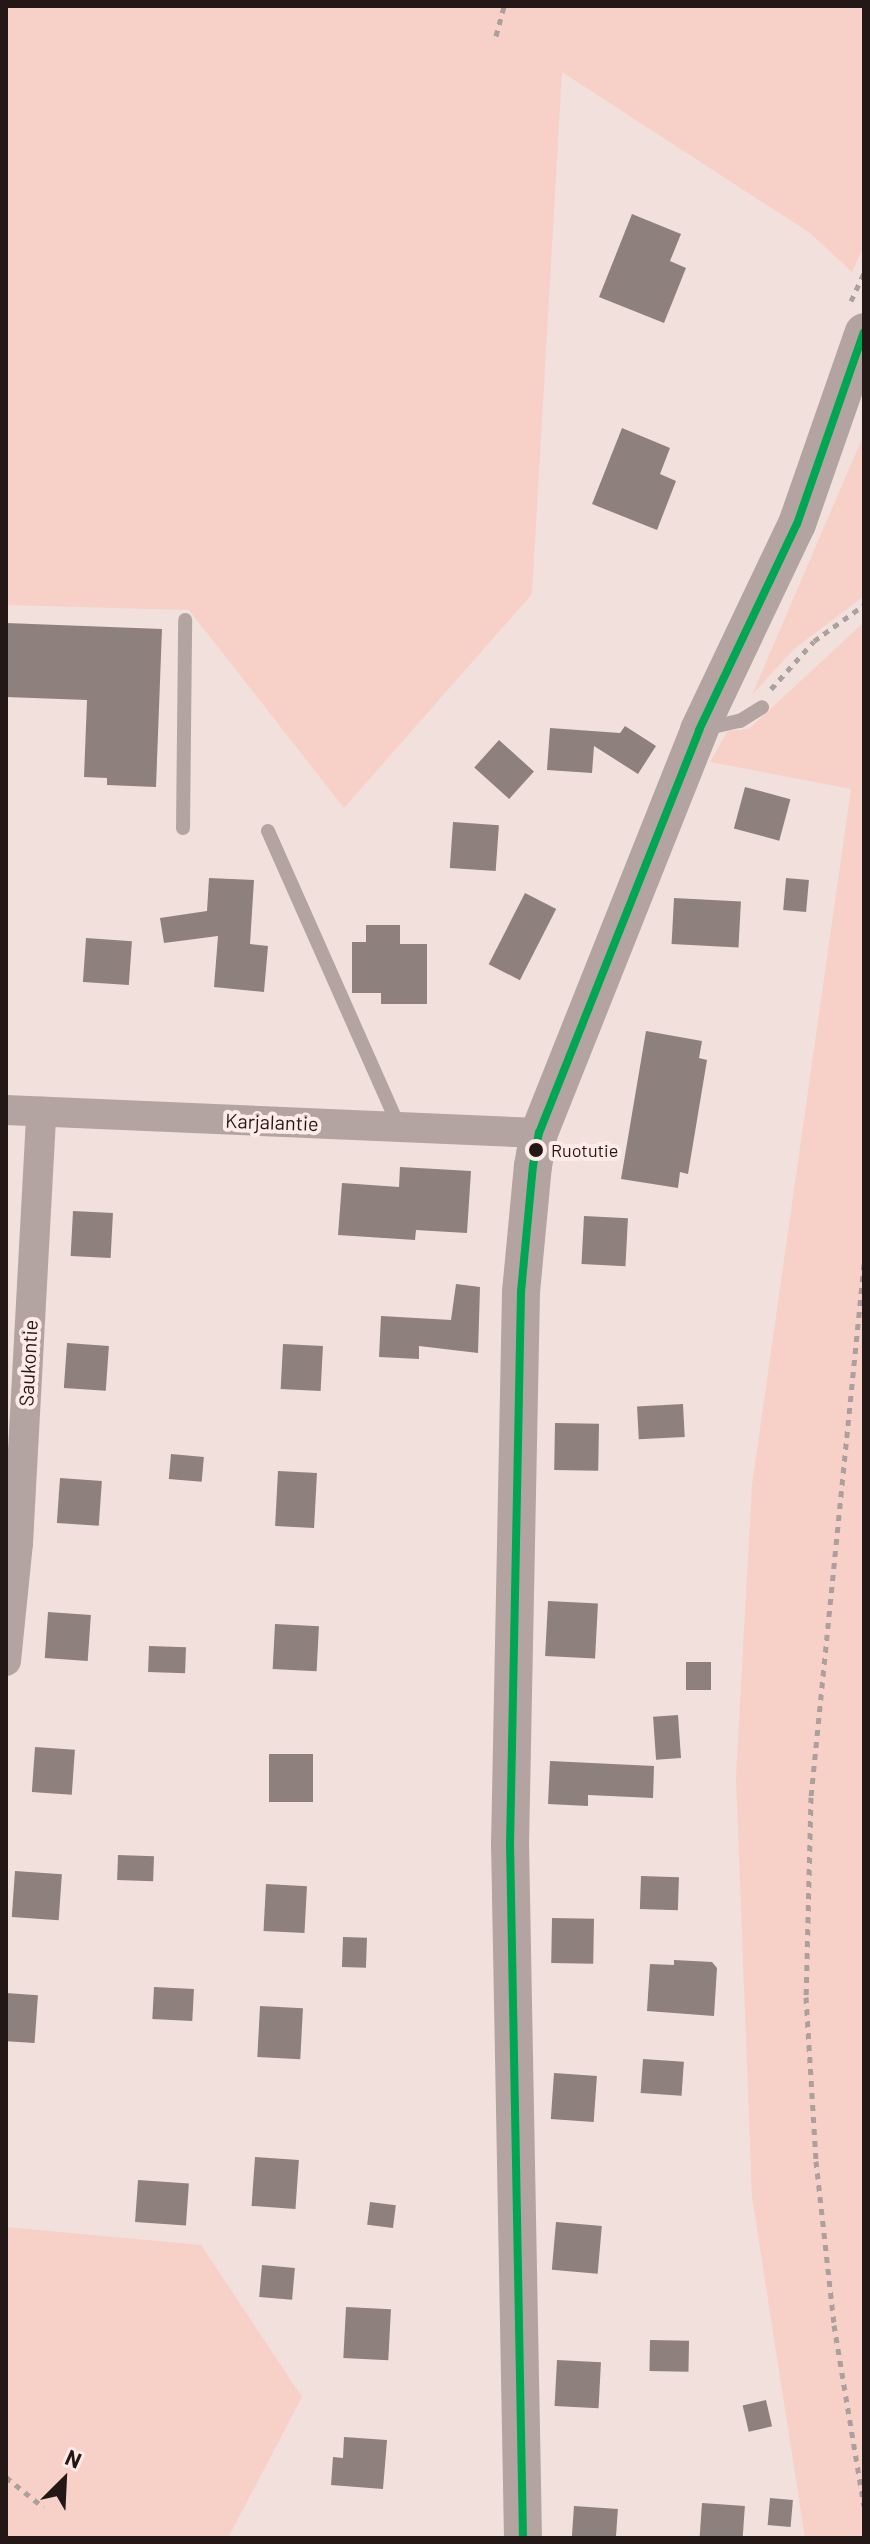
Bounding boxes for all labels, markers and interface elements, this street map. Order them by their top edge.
street label: Karjalantie [225,1108,319,1136]
place label: Ruotutie [551,1139,618,1161]
marker: Ruotutie [528,1142,544,1158]
street label: Saukontie [14,1319,42,1407]
north arrow [24,2440,104,2520]
text: N [62,2443,86,2473]

